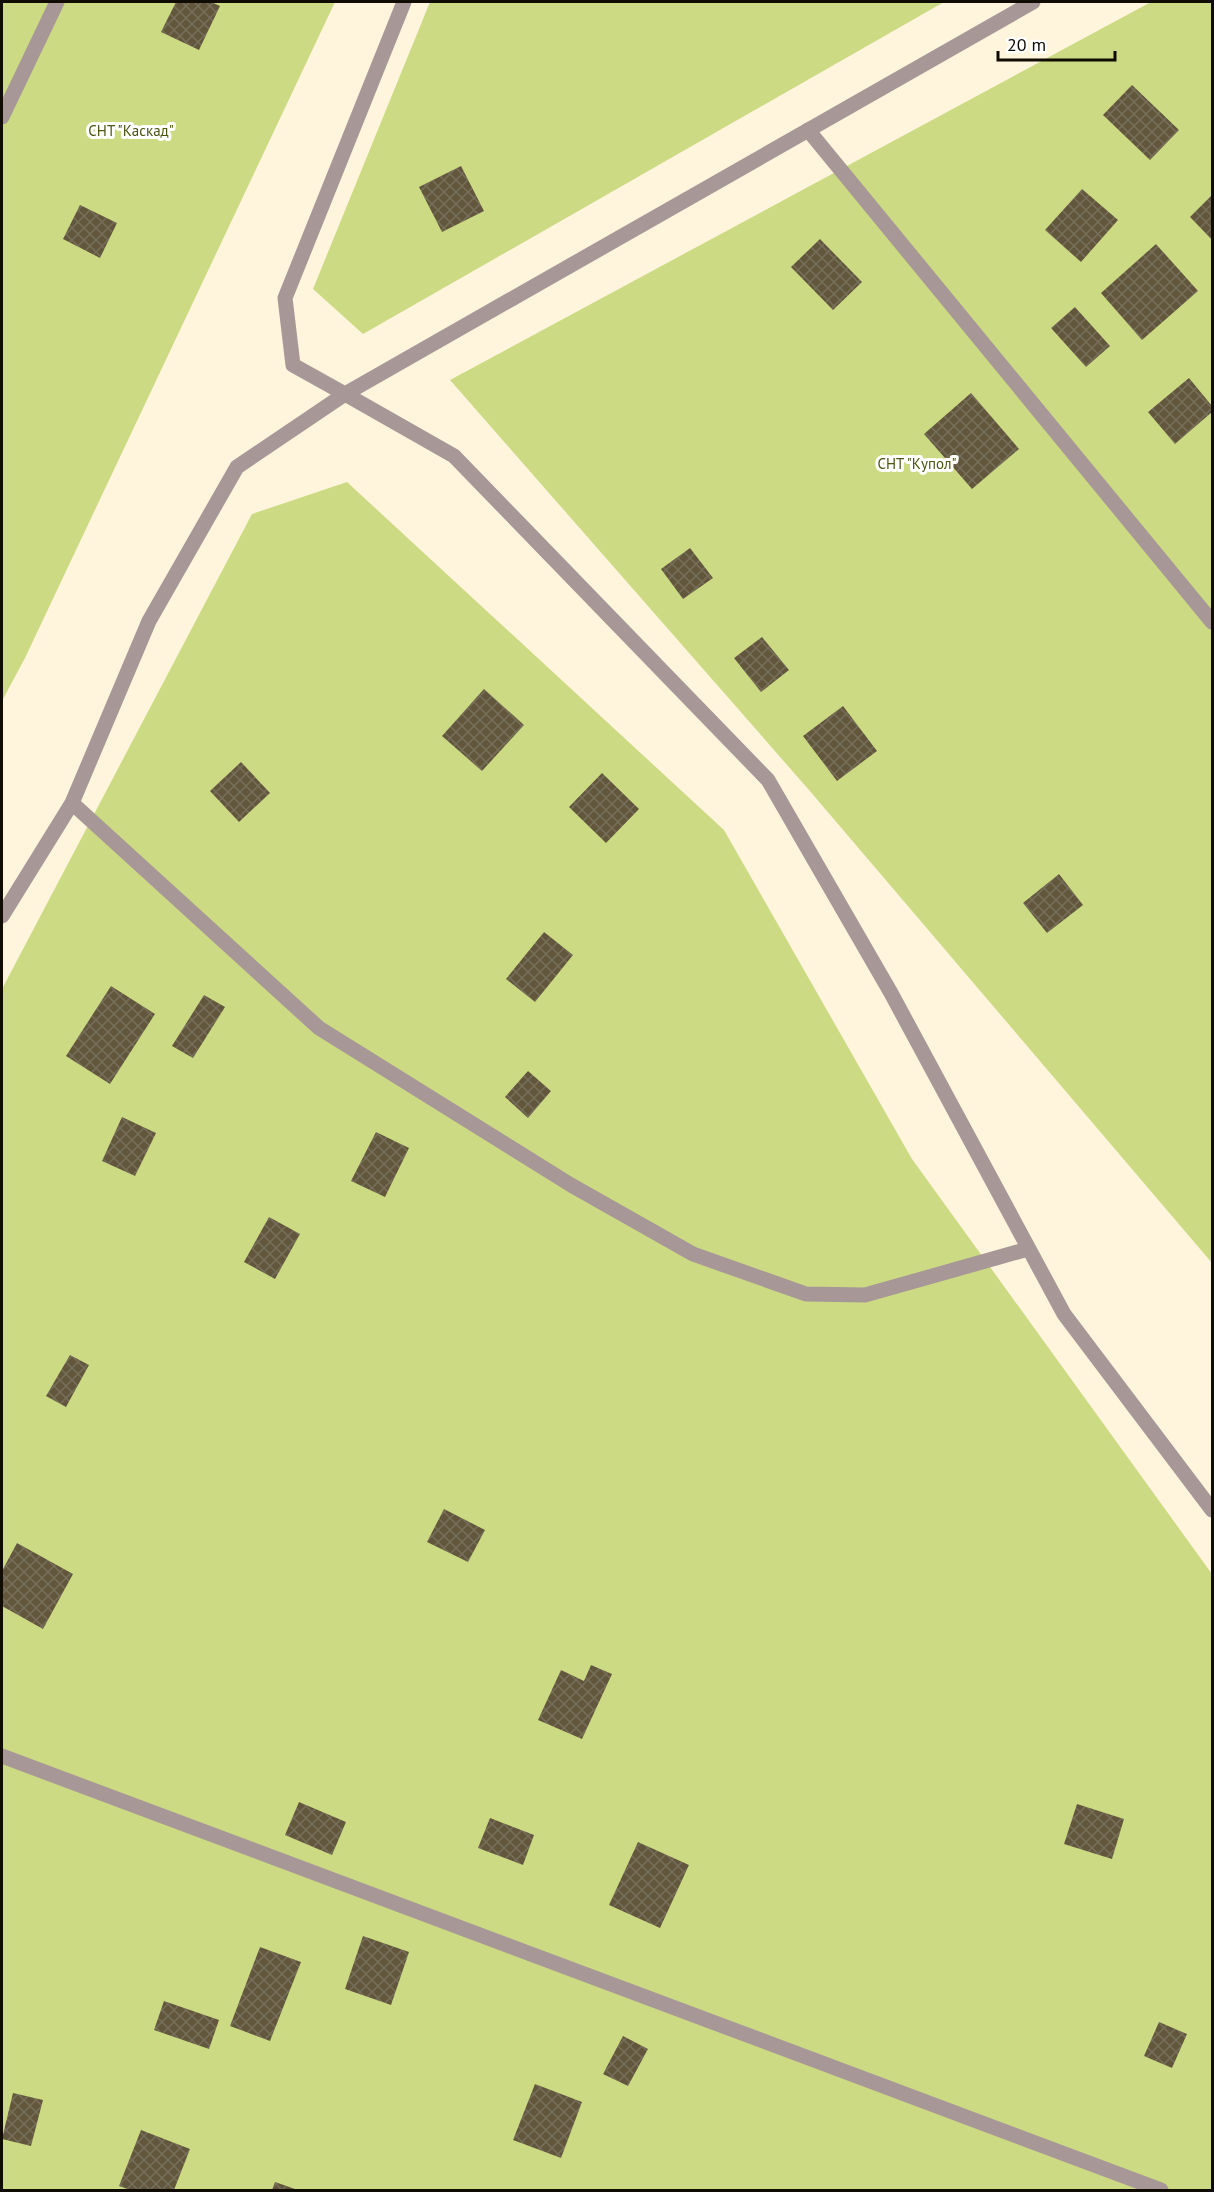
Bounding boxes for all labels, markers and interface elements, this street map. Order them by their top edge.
scale bar [998,24,1115,62]
text: 20 m [1007,33,1046,56]
park label: СНТ "Каскад" [88,121,174,140]
park label: СНТ "Купол" [877,454,957,473]

